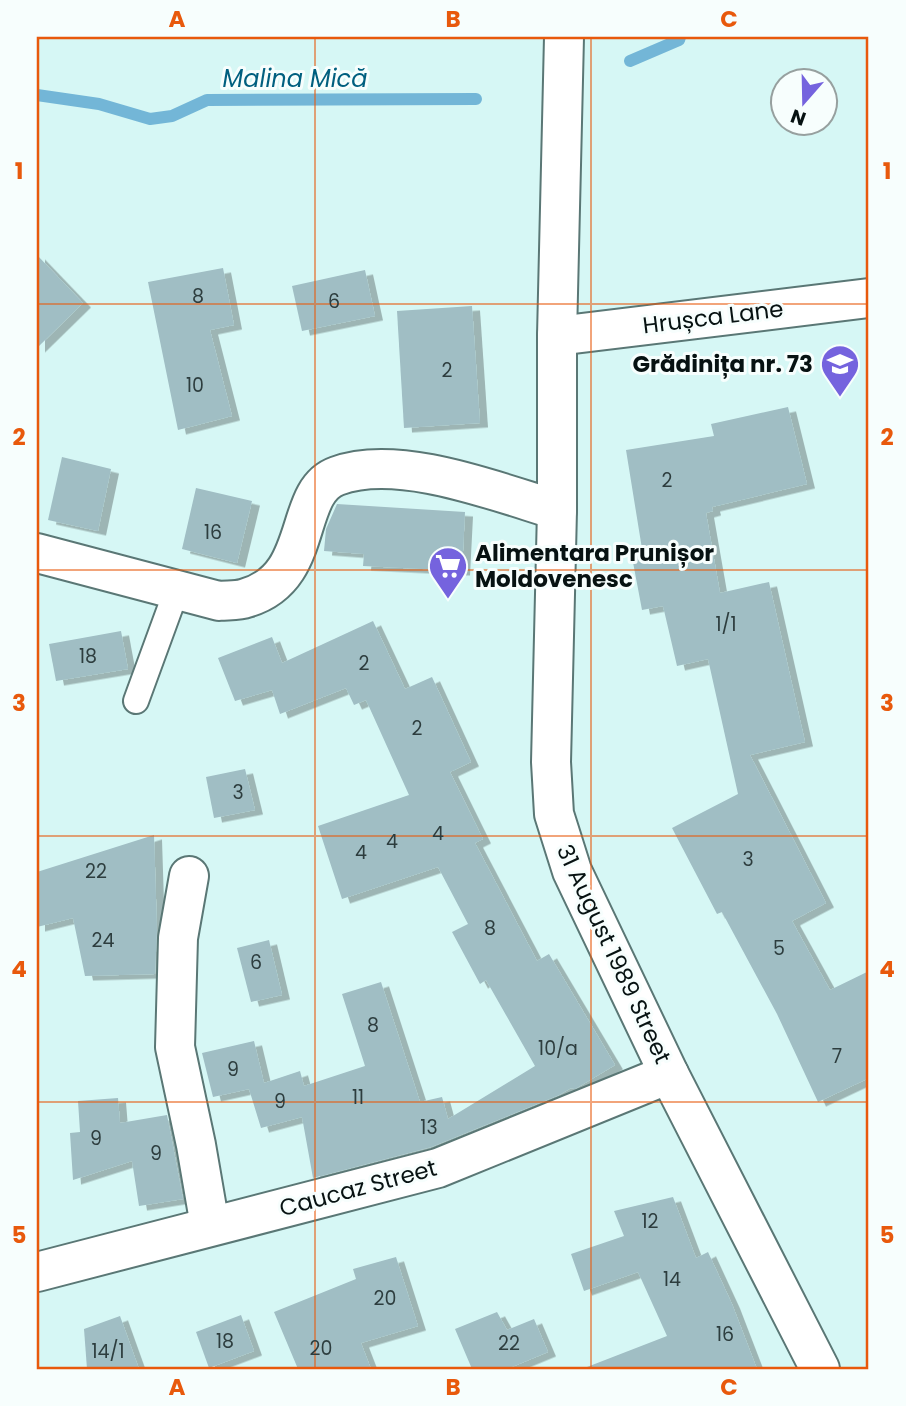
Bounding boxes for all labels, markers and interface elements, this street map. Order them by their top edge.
text: A [169,3,186,35]
text: B [445,3,461,35]
text: C [720,3,738,35]
water label: Malina Mică [223,62,367,95]
north arrow [769,66,839,136]
text: N [787,102,810,133]
text: 1 [15,155,23,187]
text: 1 [883,155,891,187]
house number: 8 [192,283,204,310]
house number: 6 [328,288,340,315]
street label: Hrușca Lane [641,293,785,341]
school or university icon: Grădinița nr. 73 [819,343,861,398]
place label: Grădinița nr. 73 [633,348,813,380]
house number: 2 [442,357,453,384]
house number: 10 [186,372,204,399]
text: 2 [12,421,26,453]
text: 2 [880,421,894,453]
house number: 2 [662,467,673,494]
house number: 16 [204,519,222,546]
place label: Alimentara Prunișor Moldovenesc [475,537,714,595]
supermarket icon: Alimentara Prunișor Moldovenesc [427,545,469,600]
house number: 1/1 [715,611,737,638]
house number: 18 [79,643,97,670]
house number: 2 [359,650,370,677]
text: 3 [12,687,26,719]
text: 3 [880,687,894,719]
house number: 2 [412,715,423,742]
house number: 3 [232,779,244,806]
house number: 4 [432,820,444,847]
house number: 4 [386,828,398,855]
house number: 4 [355,839,367,866]
street label: 31 August 1989 Street [549,839,679,1069]
house number: 3 [742,846,754,873]
house number: 22 [85,858,107,885]
house number: 8 [484,915,496,942]
house number: 24 [92,927,114,954]
house number: 5 [773,935,785,962]
house number: 6 [250,949,262,976]
text: 4 [11,953,27,985]
text: 4 [879,953,895,985]
house number: 8 [367,1012,379,1039]
house number: 10/a [538,1035,578,1062]
house number: 7 [832,1043,842,1070]
house number: 9 [227,1056,239,1083]
house number: 11 [352,1084,364,1111]
house number: 9 [274,1088,286,1115]
house number: 13 [420,1114,438,1141]
house number: 9 [90,1125,102,1152]
house number: 9 [150,1140,162,1167]
street label: Caucaz Street [276,1152,440,1224]
house number: 12 [641,1208,659,1235]
text: 5 [12,1219,26,1251]
text: 5 [880,1219,894,1251]
house number: 14 [663,1266,681,1293]
house number: 20 [374,1285,396,1312]
house number: 16 [716,1321,734,1348]
house number: 18 [216,1328,234,1355]
house number: 22 [498,1330,520,1357]
house number: 20 [310,1335,332,1362]
house number: 14/1 [91,1338,125,1365]
text: A [169,1371,186,1403]
text: B [445,1371,461,1403]
text: C [720,1371,738,1403]

